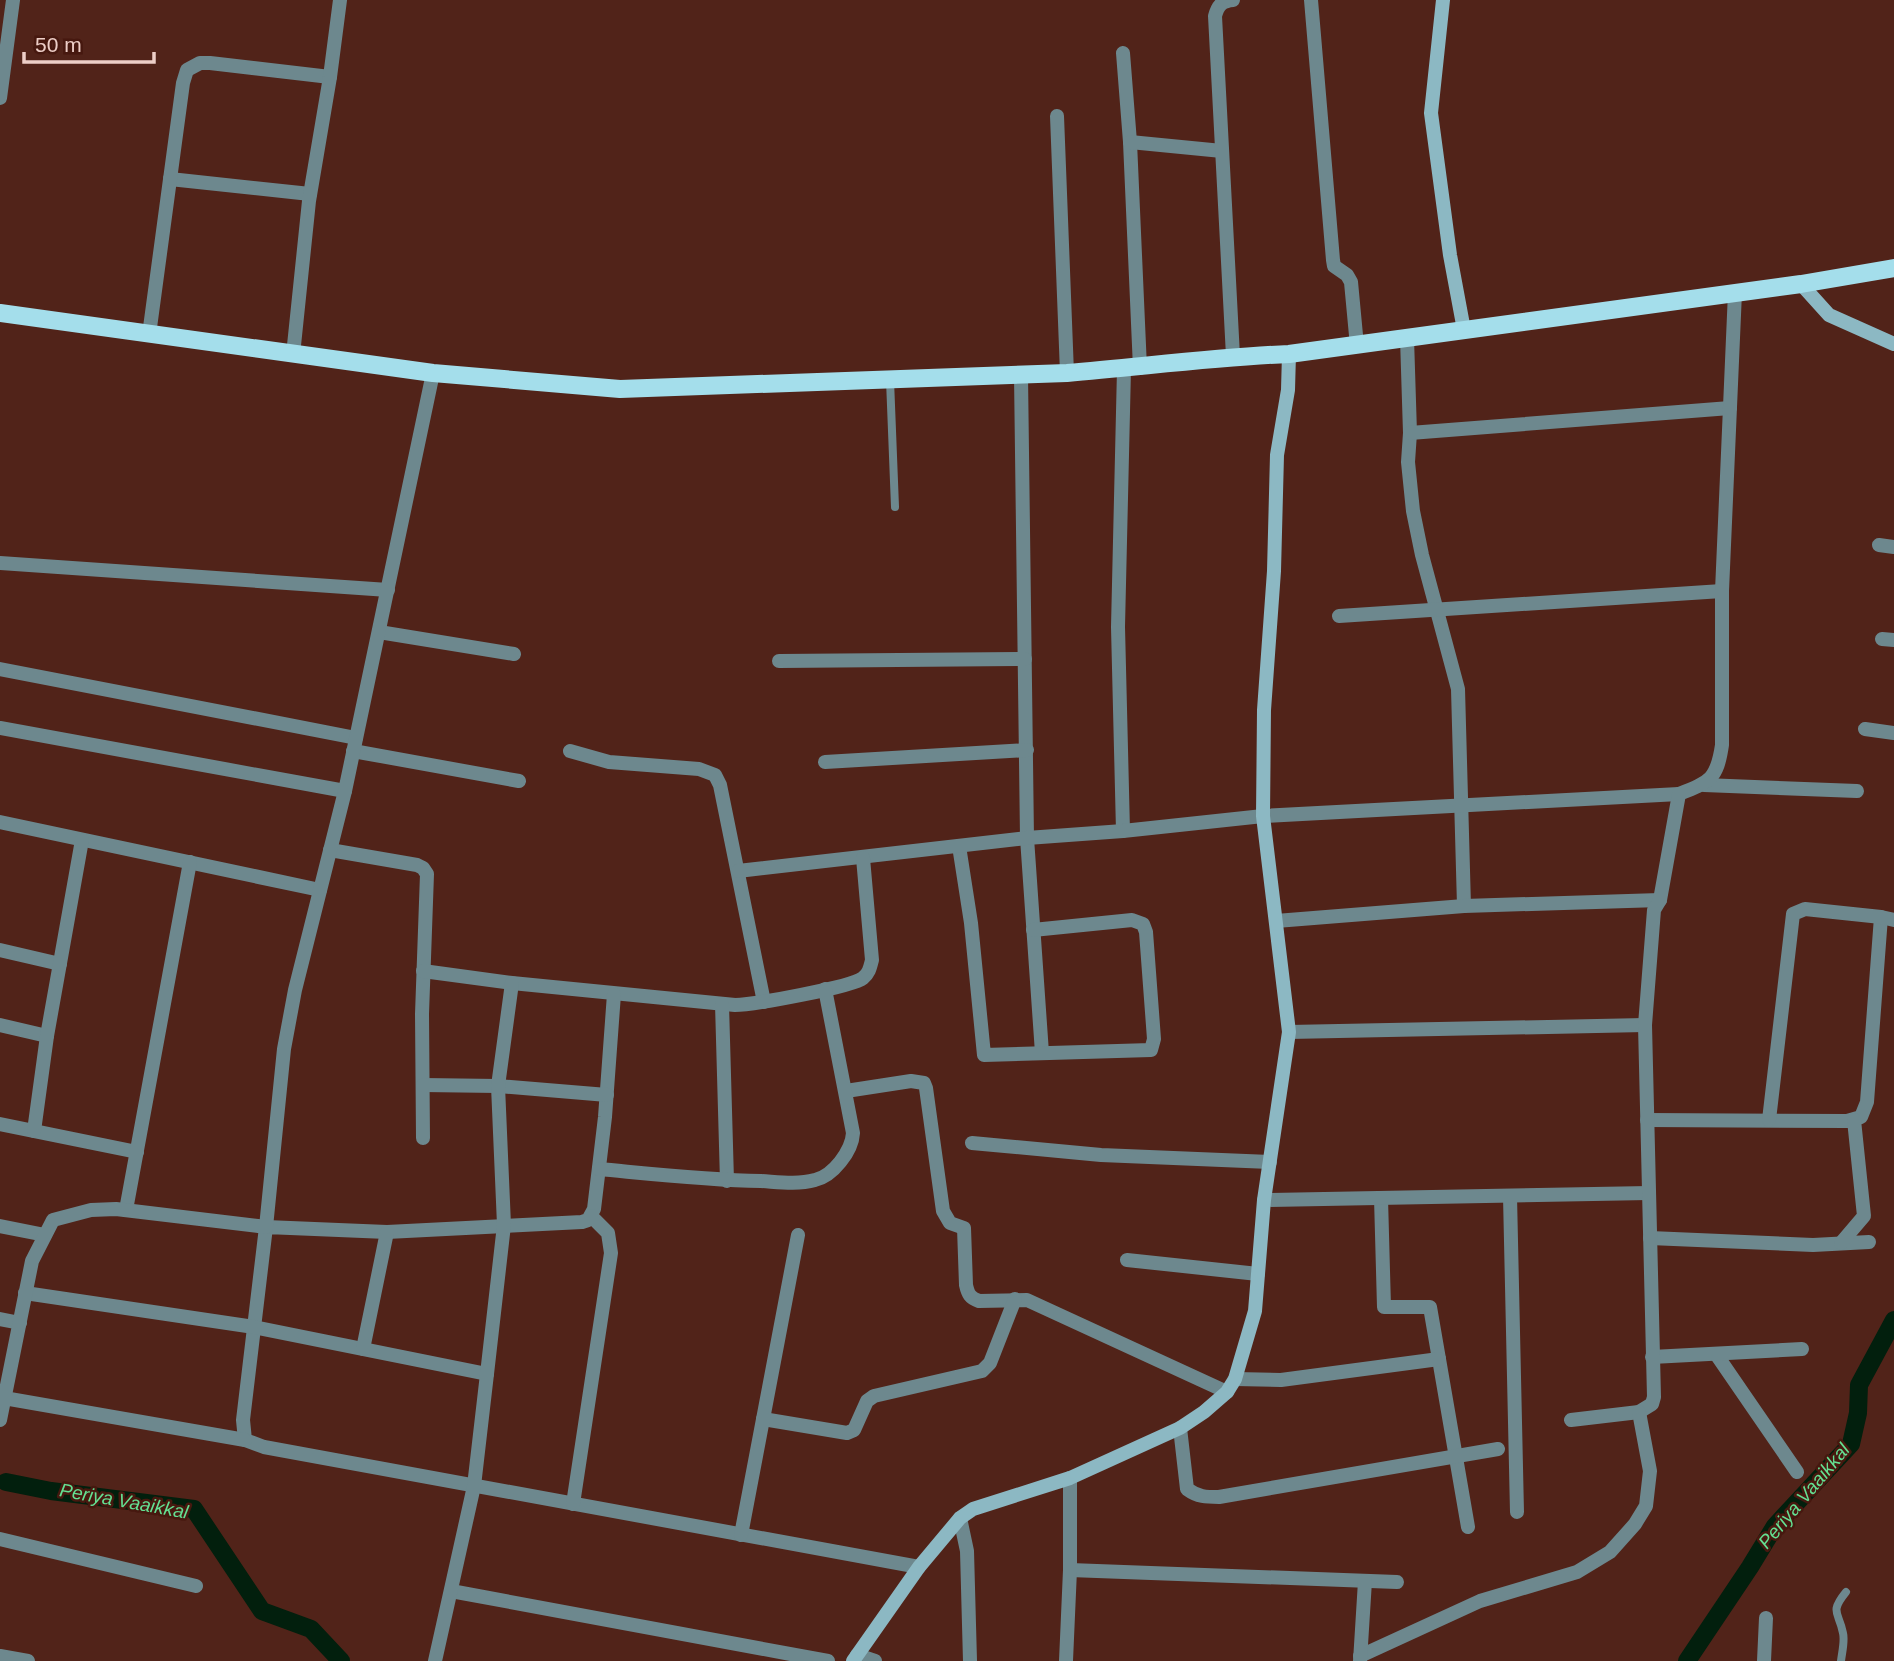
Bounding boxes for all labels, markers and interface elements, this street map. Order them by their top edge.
scale bar [24,21,154,65]
text: 50 m [35,33,82,56]
water label: Periya Vaaikkal [1754,1439,1854,1553]
water label: Periya Vaaikkal [58,1479,191,1523]

